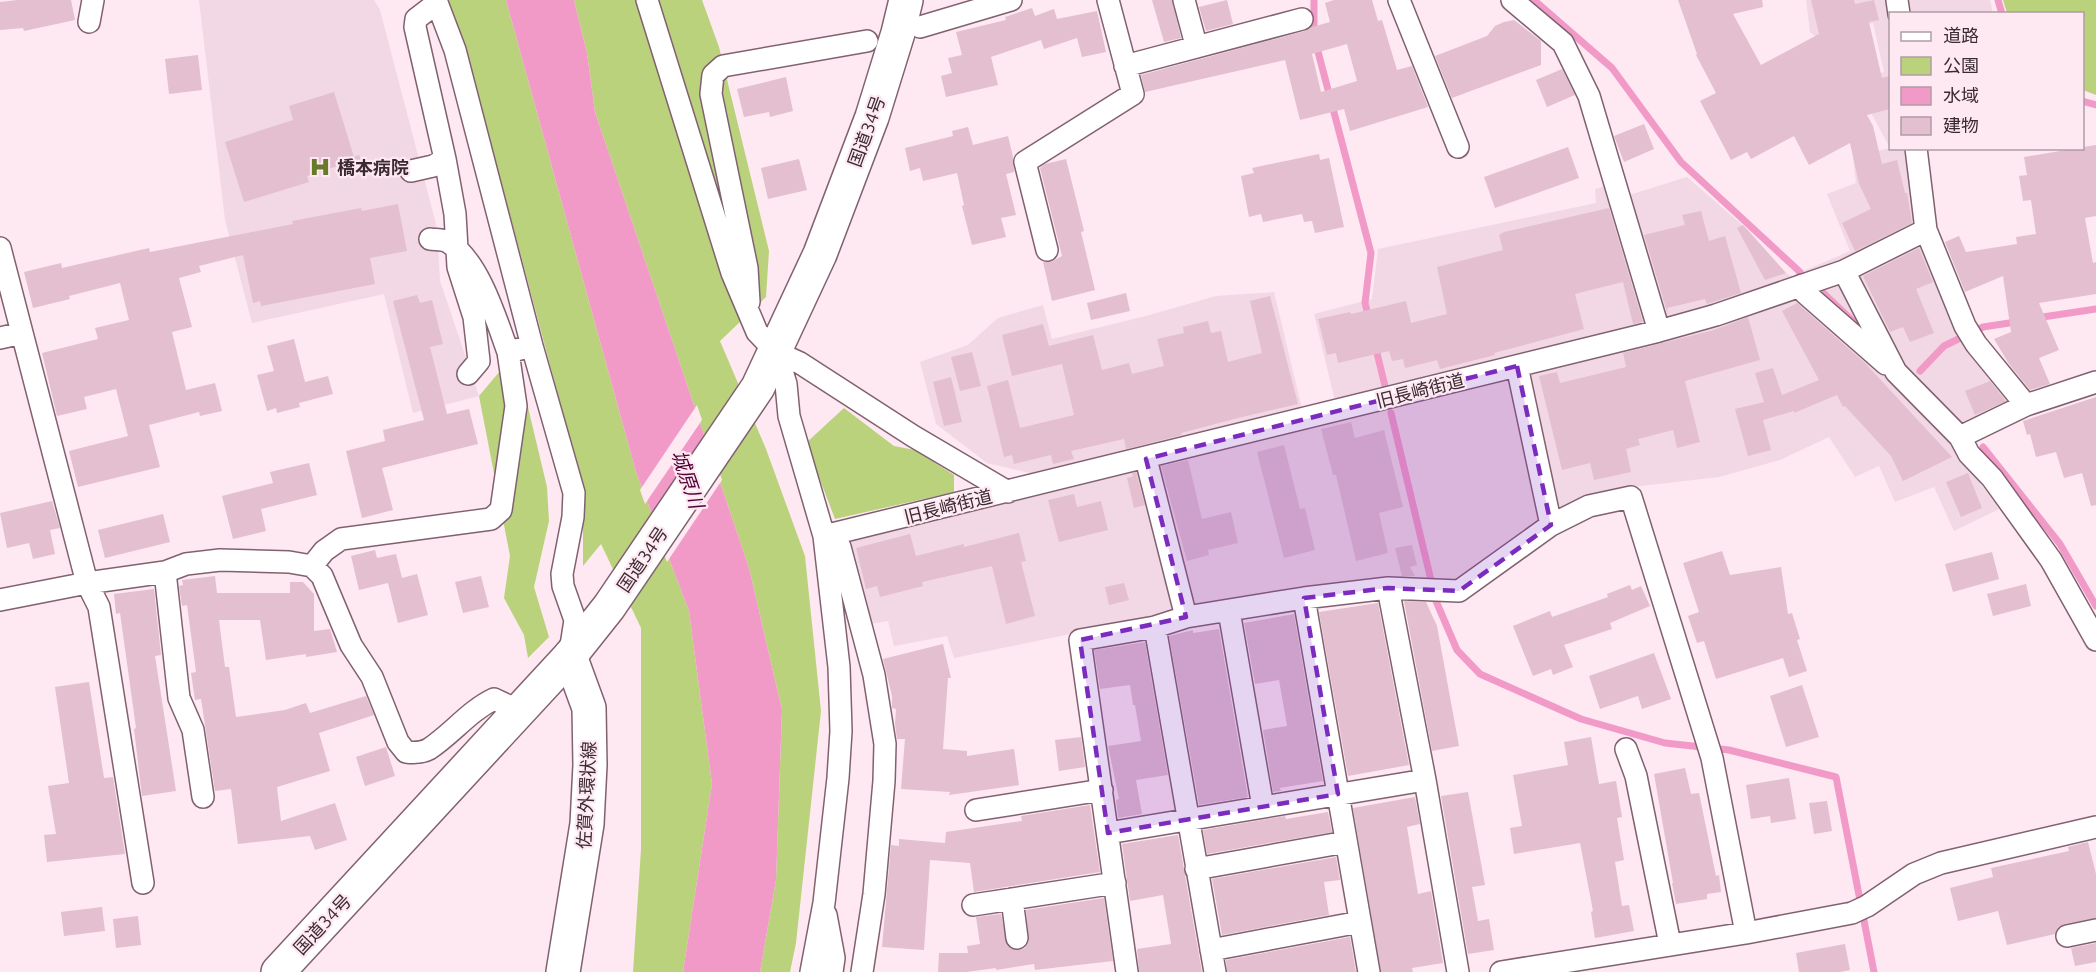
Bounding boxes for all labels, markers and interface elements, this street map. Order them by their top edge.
legend [1889,12,2084,150]
text: 道路 [1943,25,1979,45]
text: 公園 [1943,55,1979,75]
text: 水域 [1943,85,1979,105]
street label: 国道34号 [844,93,888,169]
text: 建物 [1943,115,1979,135]
hospital icon: 橋本病院 [308,155,332,179]
place label: 橋本病院 [337,157,409,177]
street label: 旧長崎街道 [1374,369,1466,411]
water label: 城原川 [667,447,709,513]
street label: 旧長崎街道 [902,485,994,527]
street label: 国道34号 [613,523,671,595]
street label: 佐賀外環状線 [573,741,599,849]
street label: 国道34号 [289,890,355,958]

